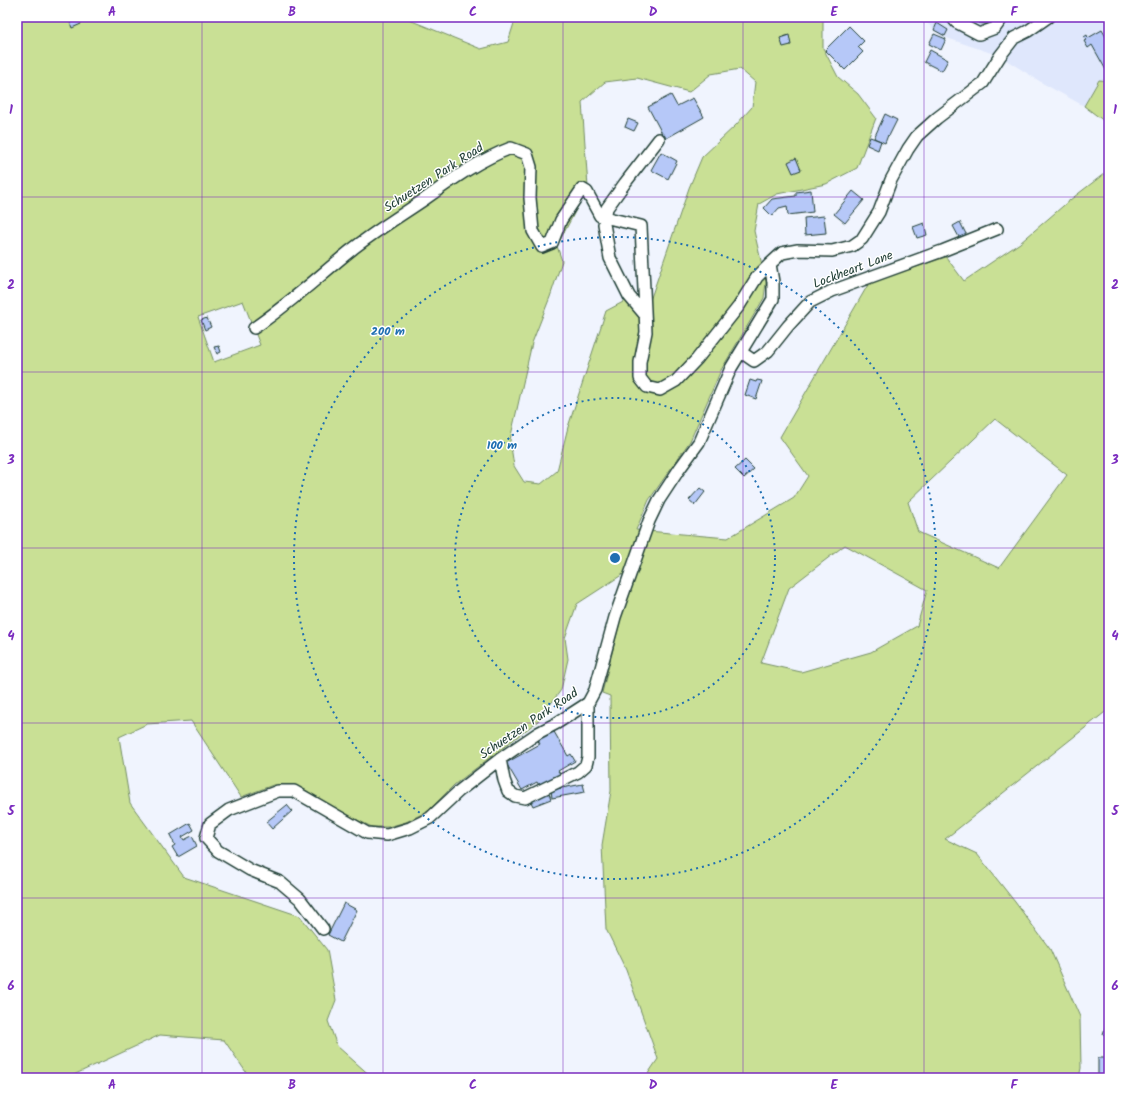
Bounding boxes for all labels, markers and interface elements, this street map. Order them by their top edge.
text: A [108,2,116,23]
text: B [288,2,296,23]
text: C [469,2,477,23]
text: D [649,2,658,23]
text: E [830,2,838,23]
text: F [1010,2,1018,23]
text: 1 [9,100,13,121]
text: 1 [1113,100,1117,121]
street label: Schuetzen Park Road [380,138,489,218]
street label: Lockheart Lane [810,245,896,295]
text: 2 [7,275,15,296]
text: 2 [1111,275,1119,296]
text: 200 m [371,322,405,341]
text: 100 m [487,436,517,455]
text: 3 [6,450,15,471]
text: 3 [1110,450,1119,471]
centre of rings [608,551,622,565]
text: 4 [7,626,15,647]
text: 4 [1111,626,1119,647]
street label: Schuetzen Park Road [475,683,583,765]
text: 5 [7,801,16,822]
text: 5 [1111,801,1120,822]
text: 6 [7,976,15,997]
text: 6 [1111,976,1119,997]
text: A [108,1075,116,1095]
text: B [288,1075,296,1095]
text: C [469,1075,477,1095]
text: D [649,1075,658,1095]
text: E [830,1075,838,1095]
text: F [1010,1075,1018,1095]

